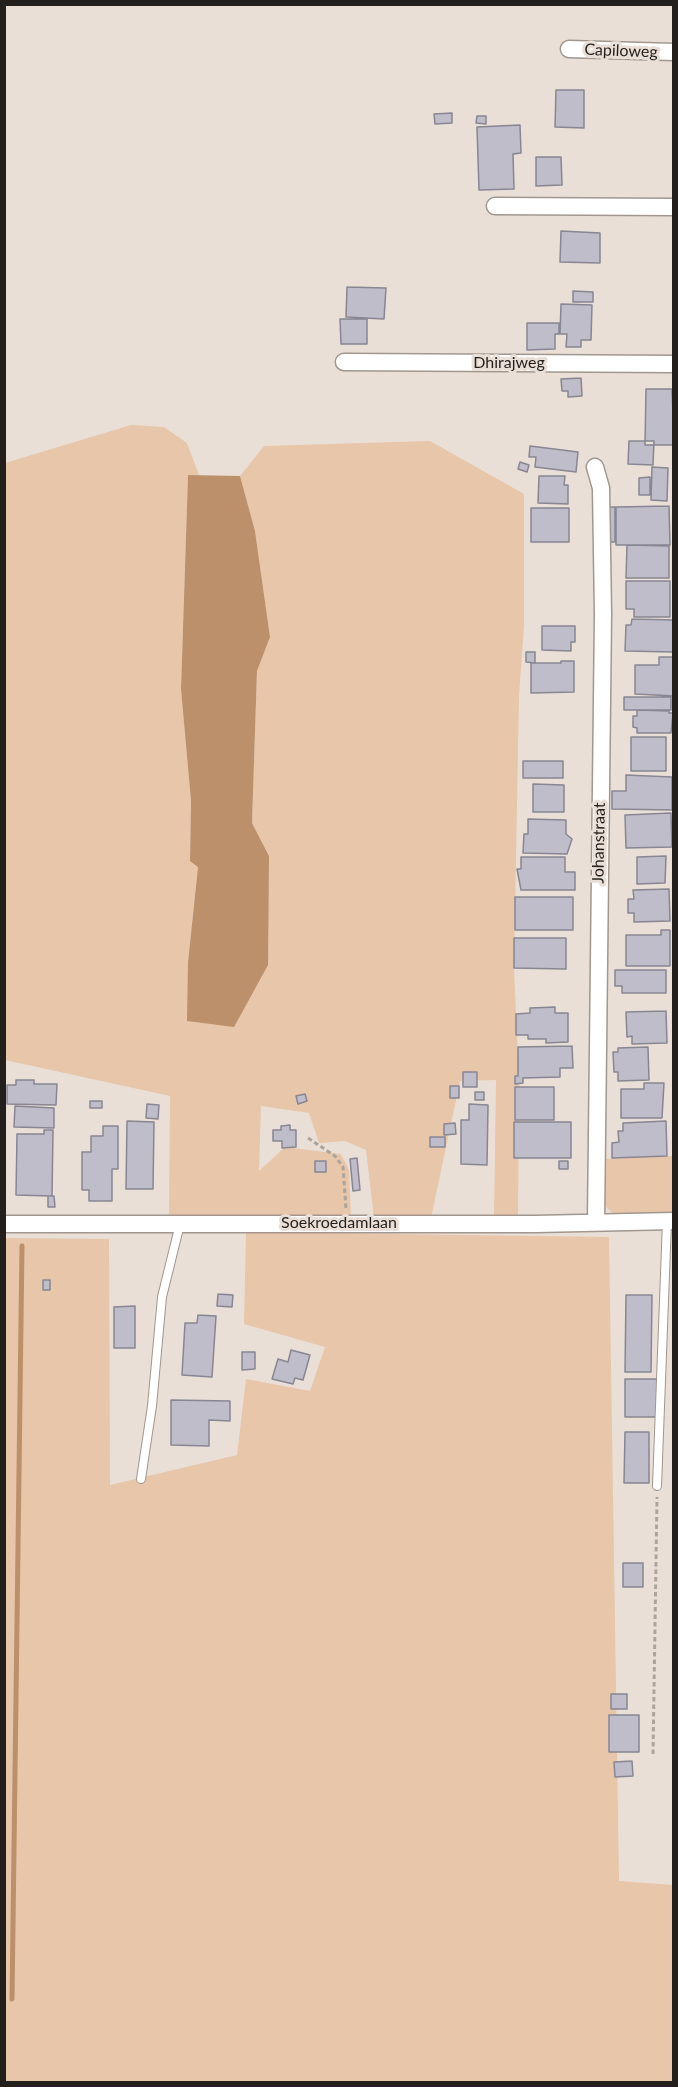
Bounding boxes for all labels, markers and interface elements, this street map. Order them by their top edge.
street label: Capiloweg [584,40,658,62]
street label: Dhirajweg [473,353,545,373]
street label: Johanstraat [589,802,609,884]
street label: Soekroedamlaan [281,1213,397,1233]

